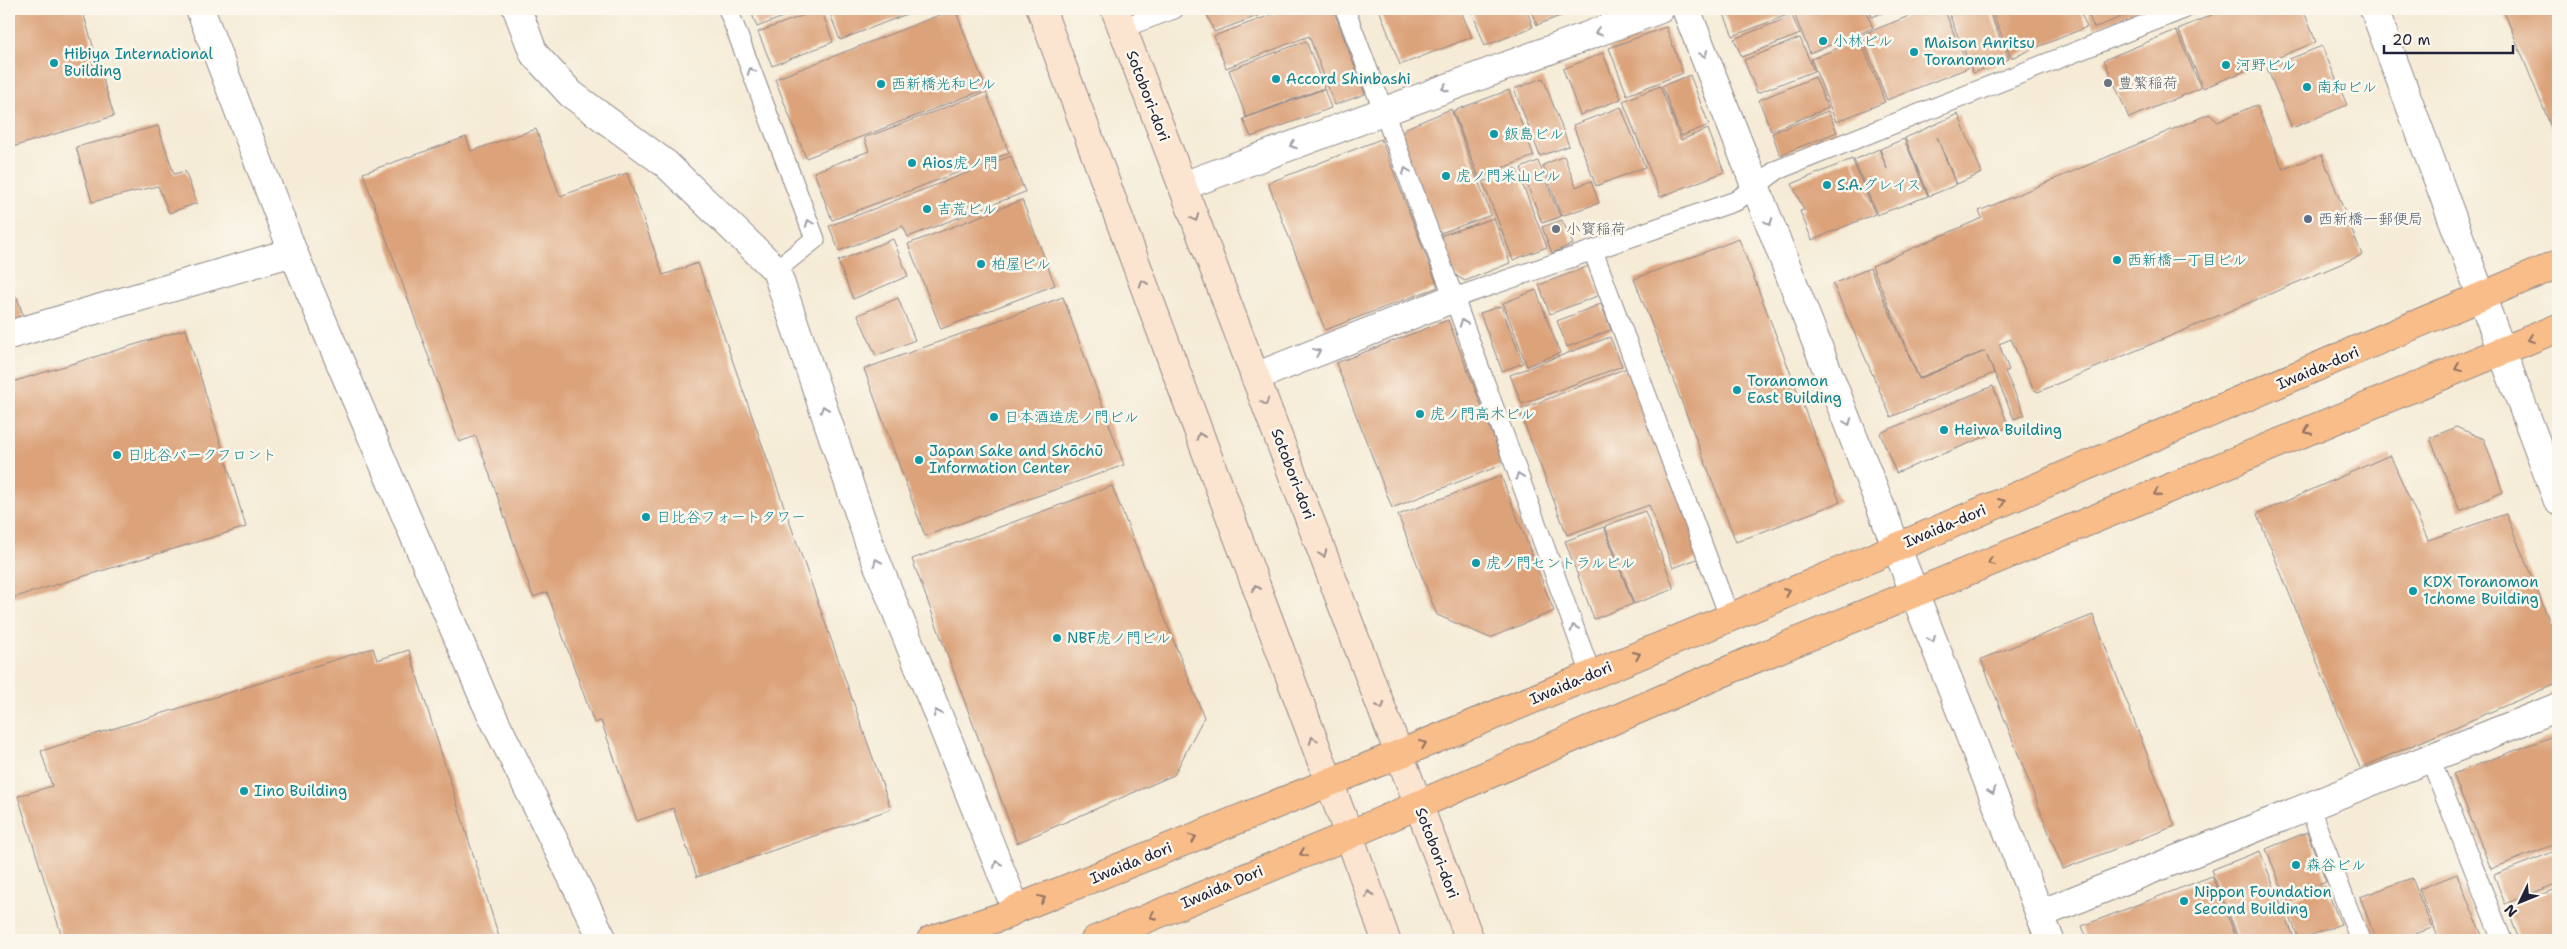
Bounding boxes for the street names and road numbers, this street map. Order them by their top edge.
street label: Sotobori-dori [1121,48,1175,144]
street label: Iwaida-dori [2274,342,2362,394]
street label: Sotobori-dori [1266,426,1320,522]
street label: Iwaida-dori [1901,500,1989,552]
street label: Iwaida-dori [1527,657,1615,709]
street label: Sotobori-dori [1410,805,1464,901]
street label: Iwaida dori [1087,837,1175,889]
street label: Iwaida Dori [1178,861,1266,913]

